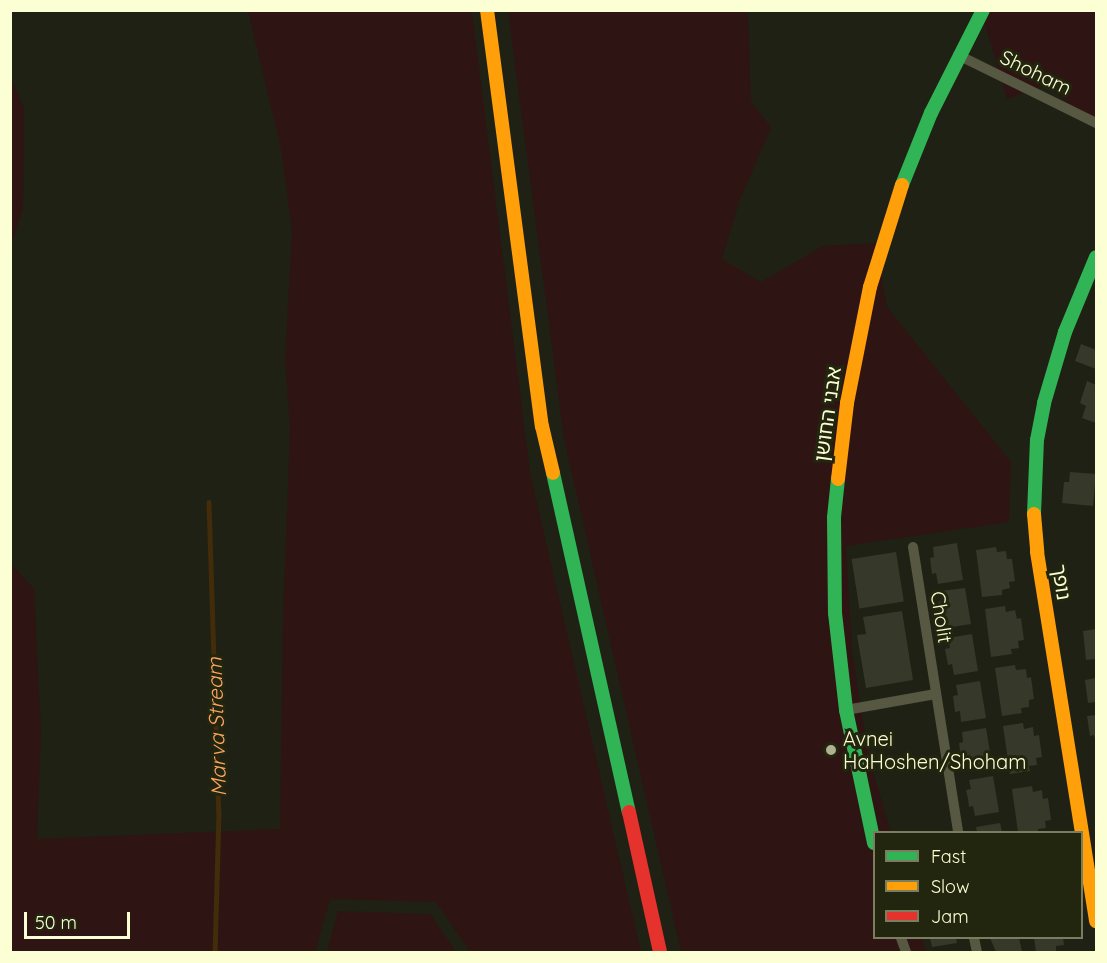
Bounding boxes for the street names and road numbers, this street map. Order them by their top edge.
street label: Shoham [996,44,1076,100]
street label: אבני החושן [808,365,846,463]
street label: נופך [1047,562,1077,602]
street label: Cholit [926,589,958,645]

